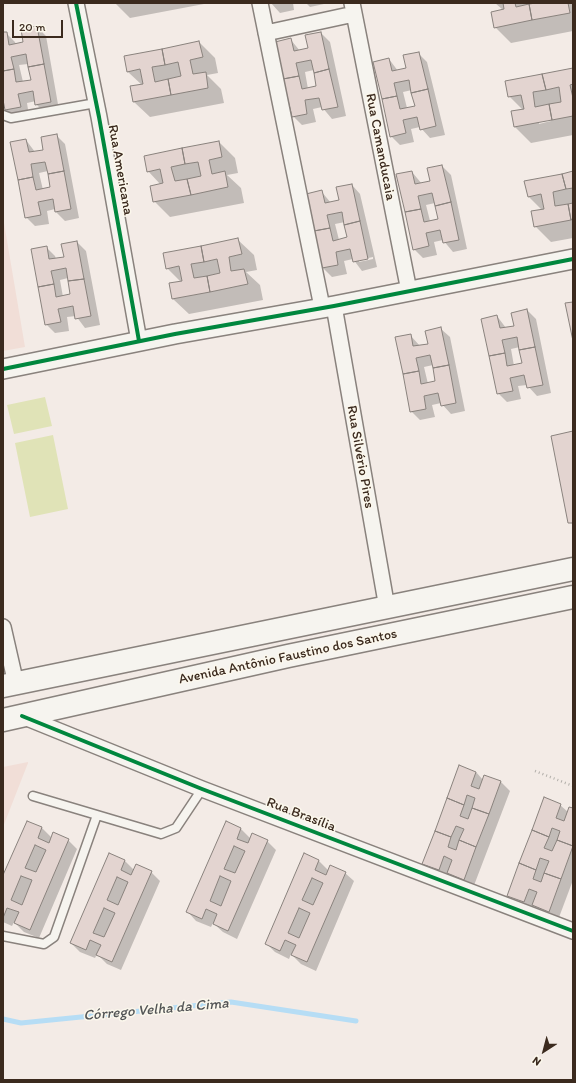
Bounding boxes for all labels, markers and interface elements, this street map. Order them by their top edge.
scale bar [14,12,65,38]
text: 20 m [19,20,46,34]
street label: Rua Camanducaia [361,92,399,202]
street label: Rua Americana [104,123,136,217]
street label: Rua Silvério Pires [343,404,377,510]
street label: Avenida Antônio Faustino dos Santos [177,626,399,688]
street label: Rua Brasília [264,794,338,836]
water label: Córrego Velha da Cima [83,995,229,1025]
north arrow [524,1031,564,1071]
text: N [530,1054,543,1069]

